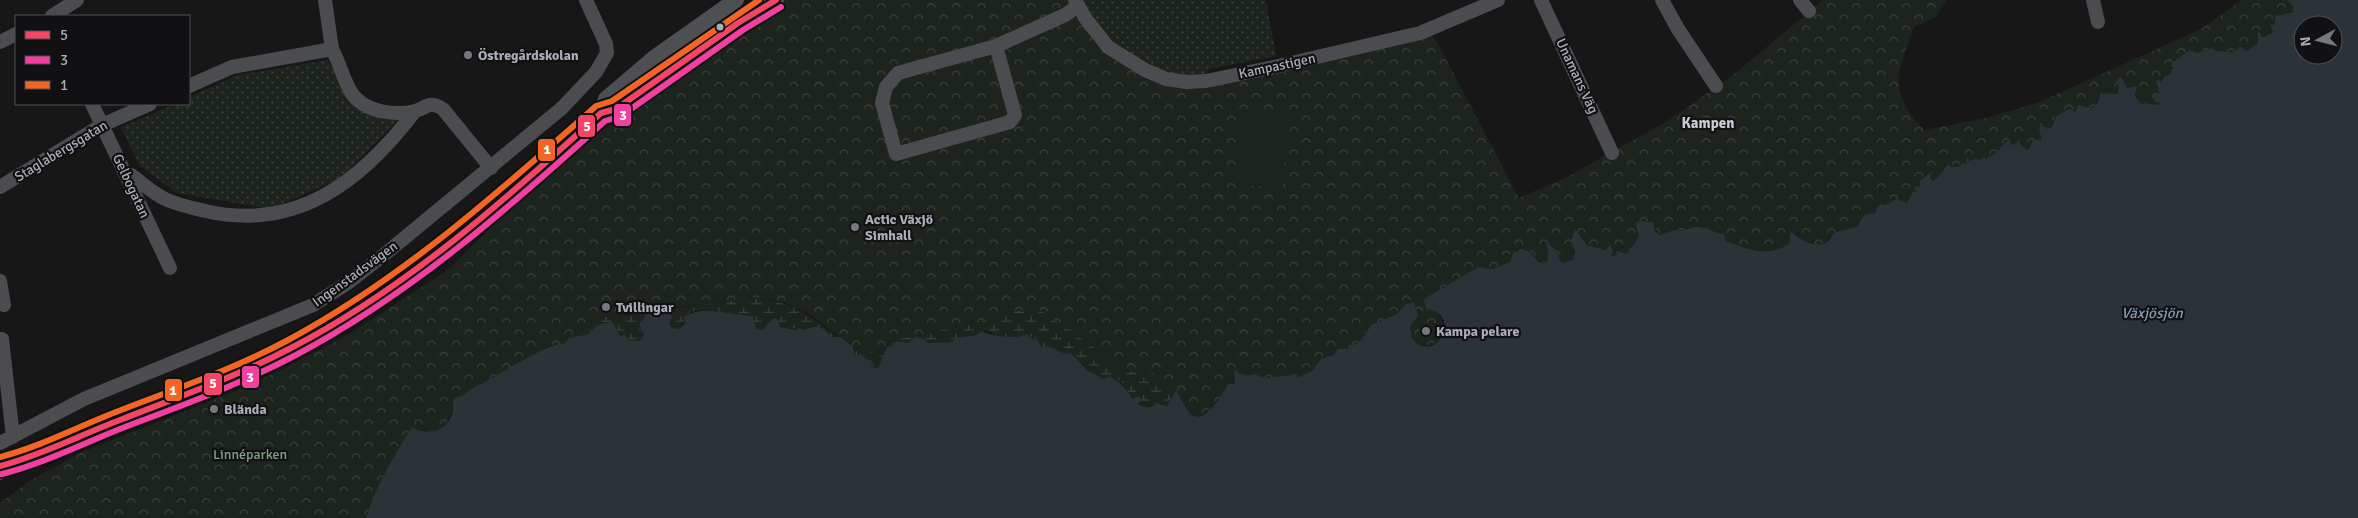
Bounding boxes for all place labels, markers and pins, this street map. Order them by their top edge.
unlabelled marker [715,22,725,32]
place label: Östregårdskolan [478,47,579,64]
marker: Östregårdskolan [462,49,474,61]
place label: Actic Växjö Simhall [865,211,933,244]
marker: Actic Växjö Simhall [849,221,861,233]
place label: Tvillingar [616,299,674,316]
marker: Tvillingar [600,301,612,313]
place label: Kampa pelare [1436,323,1519,340]
marker: Kampa pelare [1420,325,1432,337]
place label: Blända [224,401,267,418]
marker: Blända [208,403,220,415]

